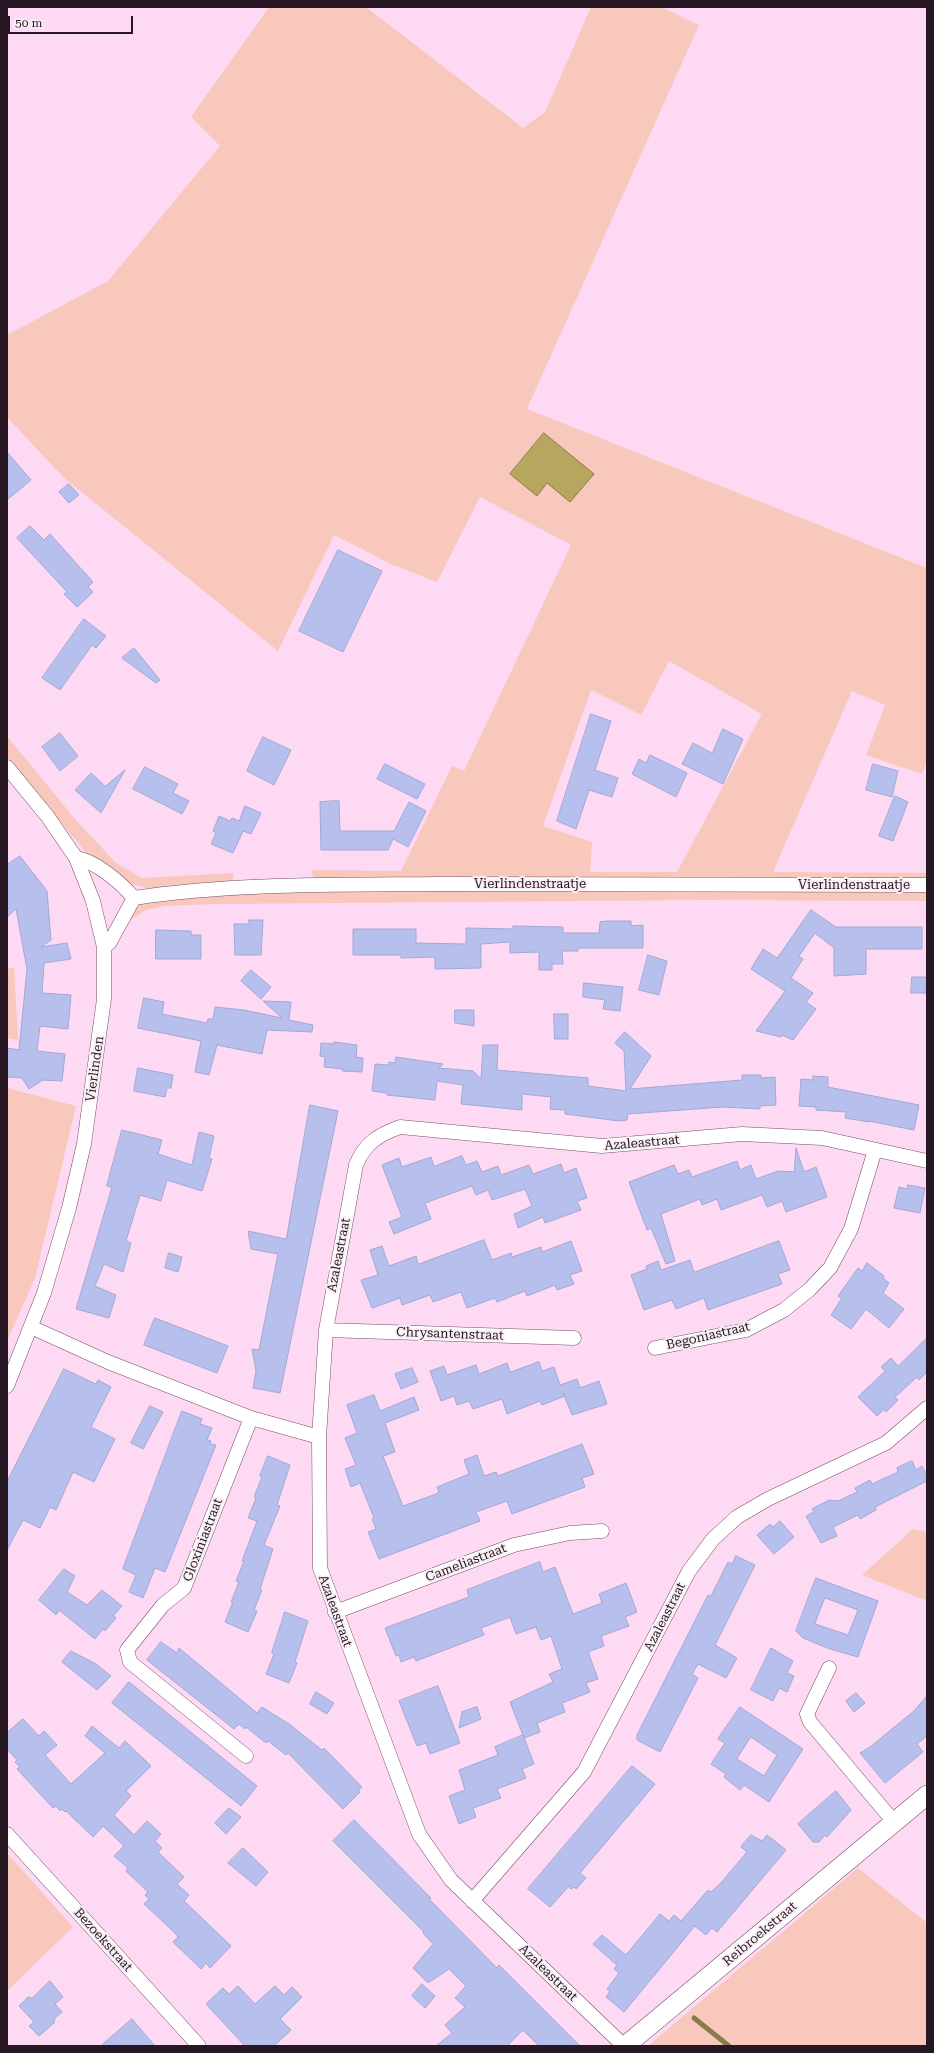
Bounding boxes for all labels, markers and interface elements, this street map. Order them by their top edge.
scale bar [10,8,135,34]
text: 50 m [15,16,42,30]
street label: Vierlindenstraatje [474,876,586,892]
street label: Vierlindenstraatje [798,877,910,893]
street label: Vierlinden [83,1035,107,1103]
street label: Azaleastraat [604,1132,680,1154]
street label: Azaleastraat [324,1216,354,1294]
street label: Begoniastraat [665,1319,751,1353]
street label: Chrysantenstraat [396,1324,504,1344]
street label: Gloxiniastraat [180,1496,226,1584]
street label: Cameliastraat [423,1540,509,1586]
street label: Azaleastraat [315,1573,355,1649]
street label: Azaleastraat [641,1580,689,1654]
street label: Reibroekstraat [720,1899,800,1969]
street label: Bezoekstraat [70,1905,136,1975]
street label: Azaleastraat [515,1941,581,2005]

